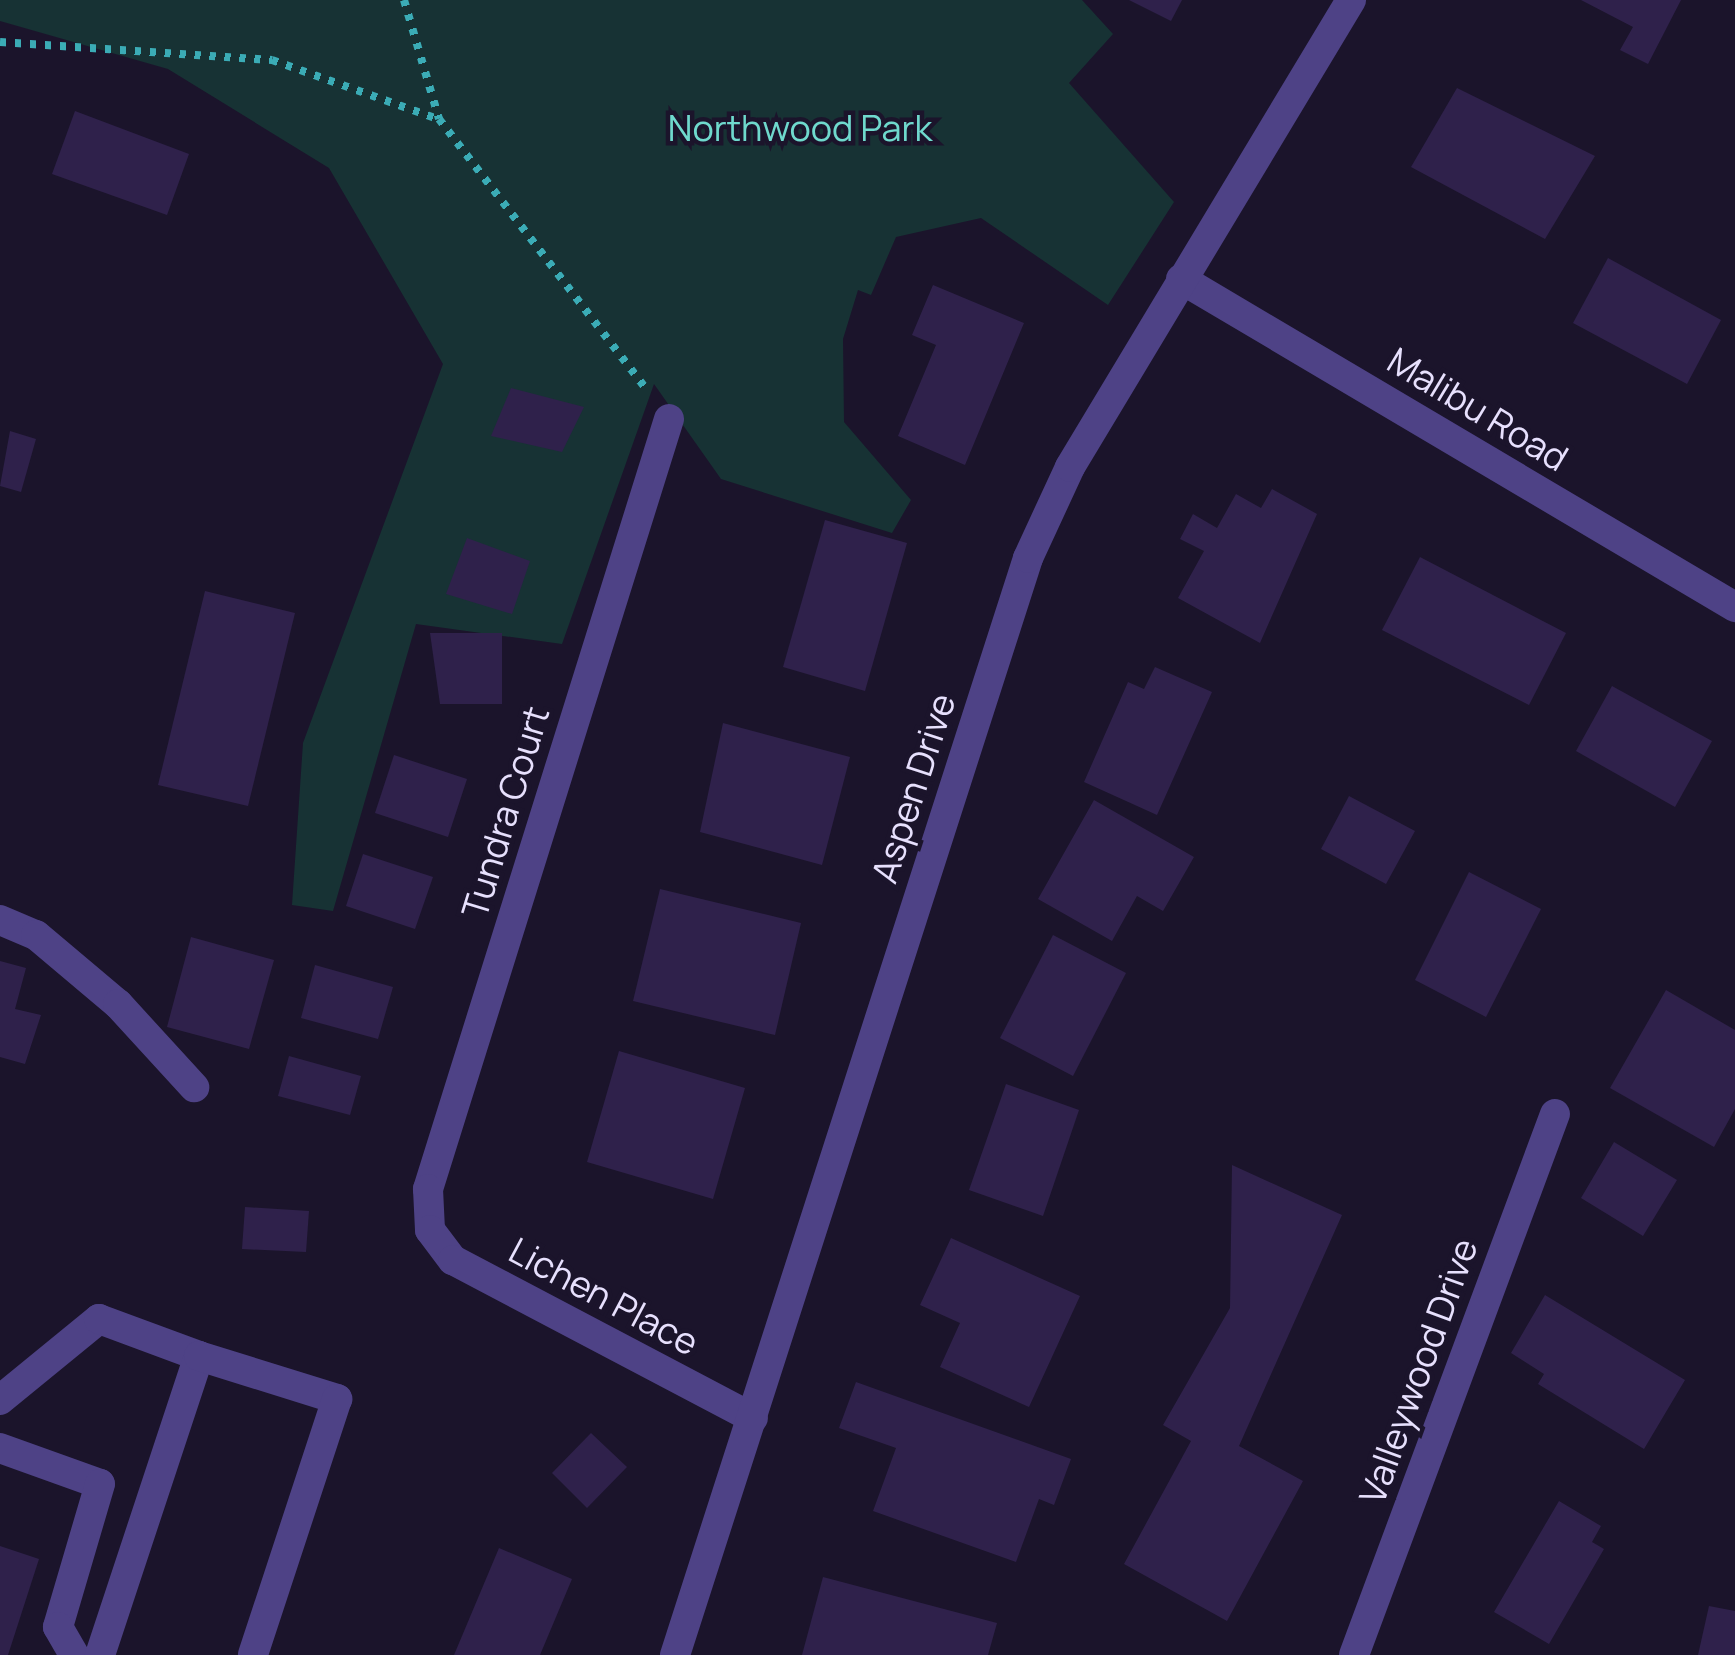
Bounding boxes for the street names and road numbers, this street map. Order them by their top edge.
street label: Malibu Road [1380,338,1576,480]
street label: Aspen Drive [862,688,964,888]
street label: Tundra Court [452,701,558,923]
street label: Lichen Place [502,1228,706,1364]
street label: Valleywood Drive [1350,1233,1486,1509]

